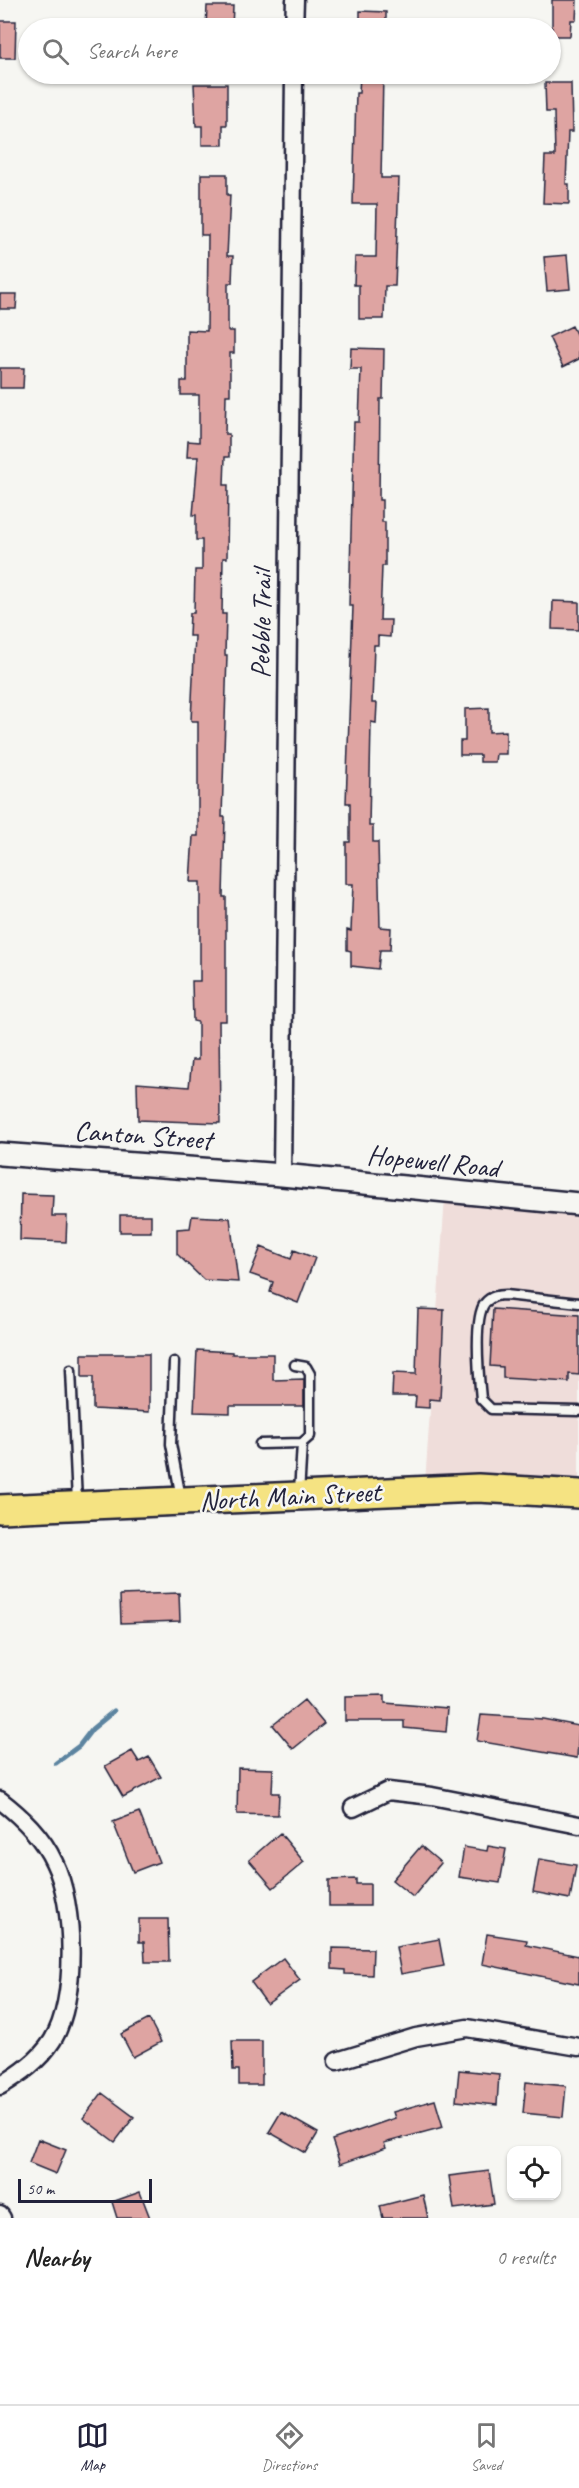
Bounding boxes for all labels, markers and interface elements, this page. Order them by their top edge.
search box [18,18,561,84]
icon: search [39,35,72,68]
text: Search here [87,37,177,65]
street label: Pebble Trail [243,564,280,679]
street label: Canton Street [73,1113,217,1158]
street label: Hopewell Road [366,1137,504,1186]
street label: North Main Street [199,1474,384,1518]
map controls [507,2146,561,2200]
button: locate [507,2146,561,2200]
scale bar [18,2176,152,2204]
text: 50 m [27,2179,54,2199]
text: Nearby [24,2241,89,2274]
text: 0 results [496,2245,555,2270]
tab: Map [76,2419,109,2475]
tab: Directions [262,2419,317,2475]
tab: Saved [470,2419,503,2475]

